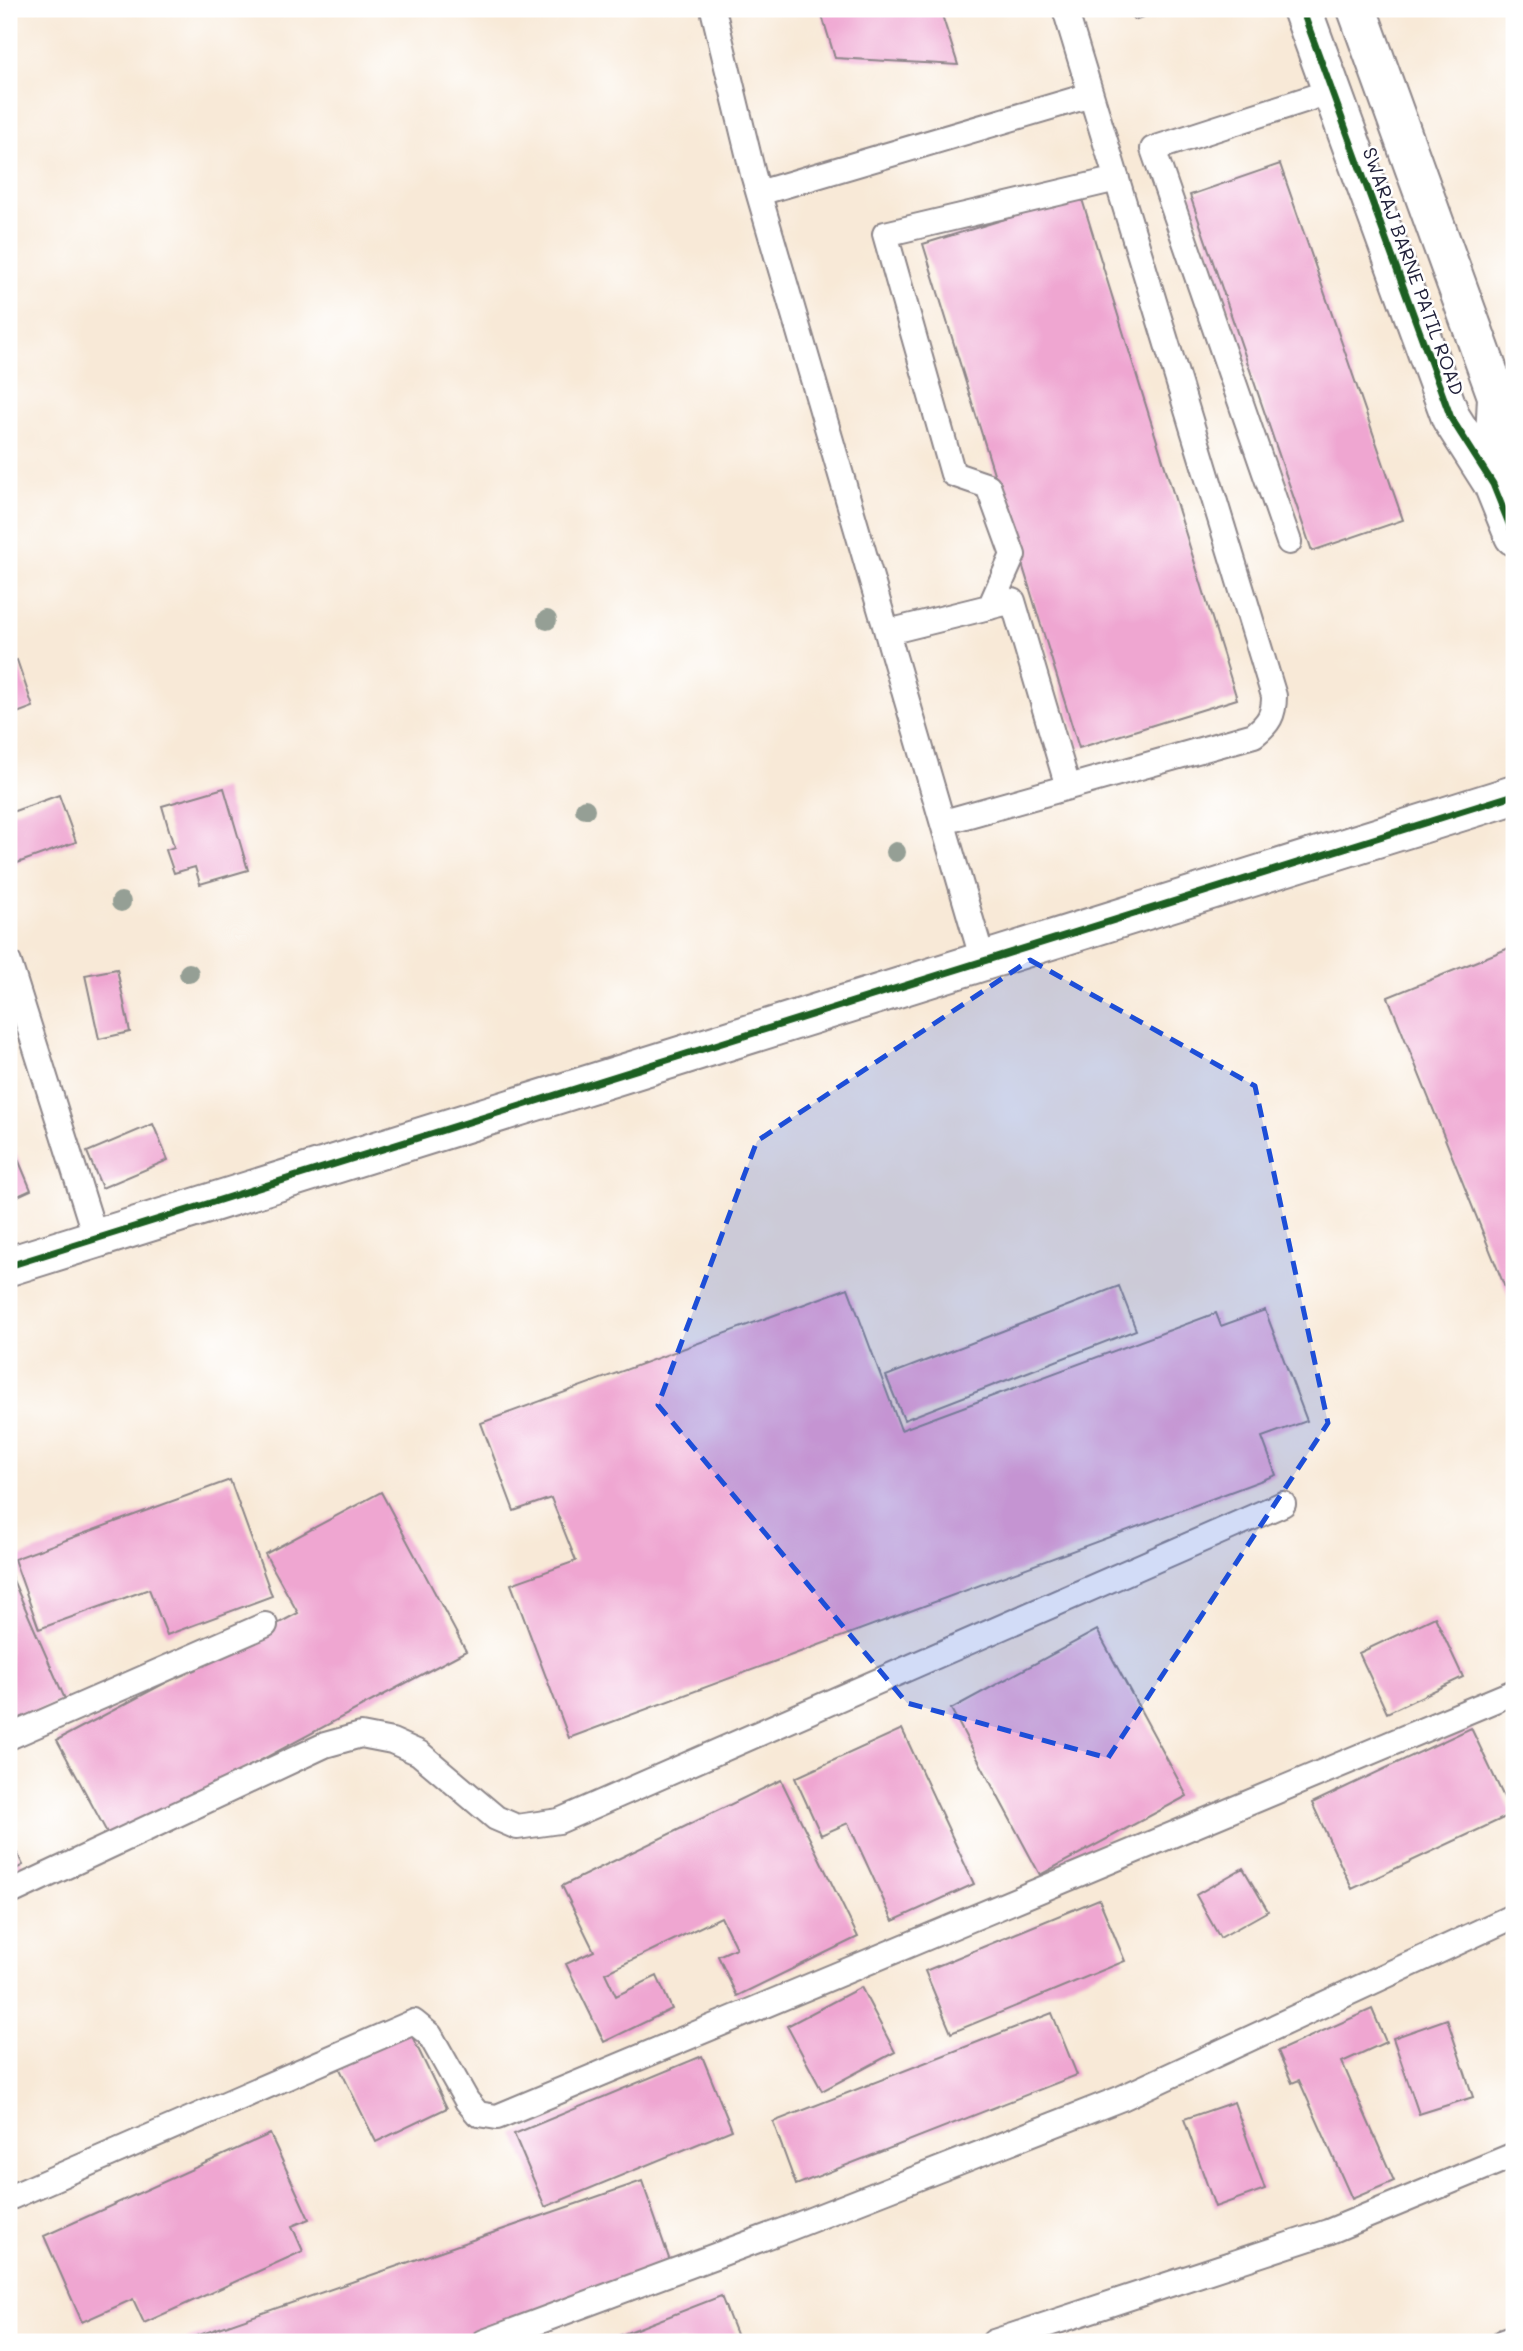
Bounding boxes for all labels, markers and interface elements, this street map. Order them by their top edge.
street label: SWARAJ BARNE PATIL ROAD [1357,144,1471,398]

